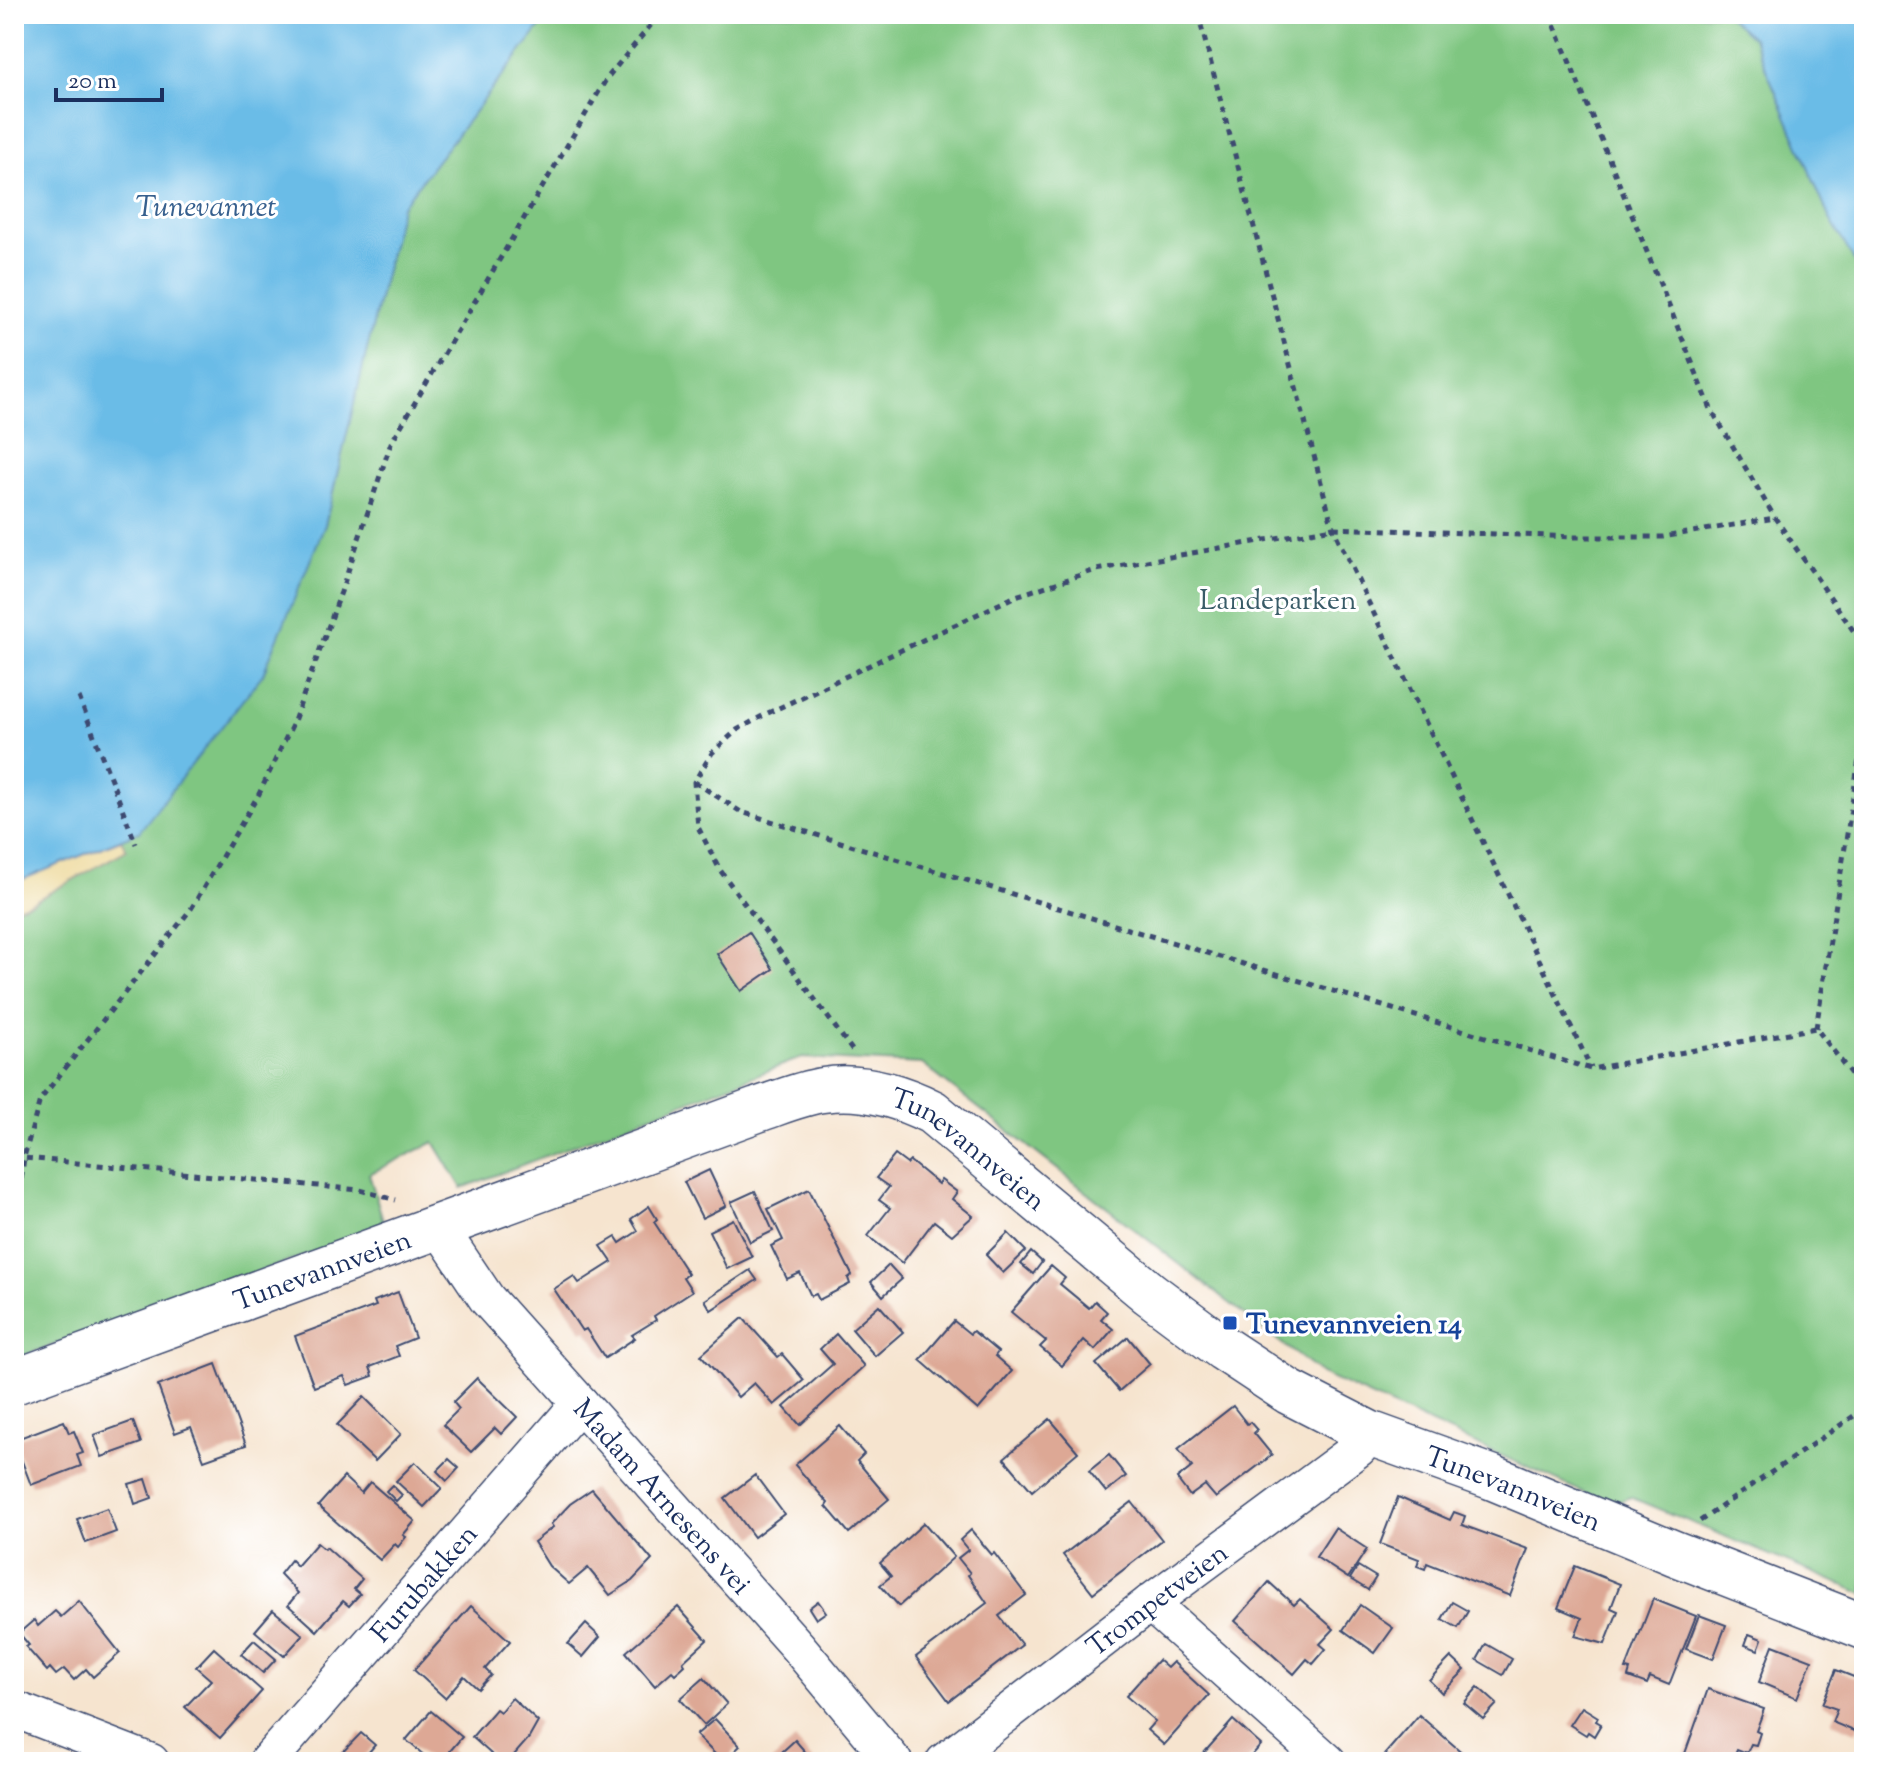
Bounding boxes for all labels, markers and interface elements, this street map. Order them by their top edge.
scale bar [56,52,162,102]
text: 20 m [68,65,117,99]
water label: Tunevannet [135,187,277,230]
park label: Landeparken [1199,582,1357,622]
street label: Tunevannveien [885,1080,1053,1222]
street label: Tunevannveien [229,1221,417,1323]
place label: Tunevannveien 14 [1246,1306,1462,1346]
marker: Tunevannveien 14 [1221,1314,1239,1332]
street label: Madam Arnesens vei [562,1391,759,1605]
street label: Tunevannveien [1419,1438,1607,1544]
street label: Furubakken [363,1517,489,1653]
street label: Trompetveien [1079,1535,1238,1668]

